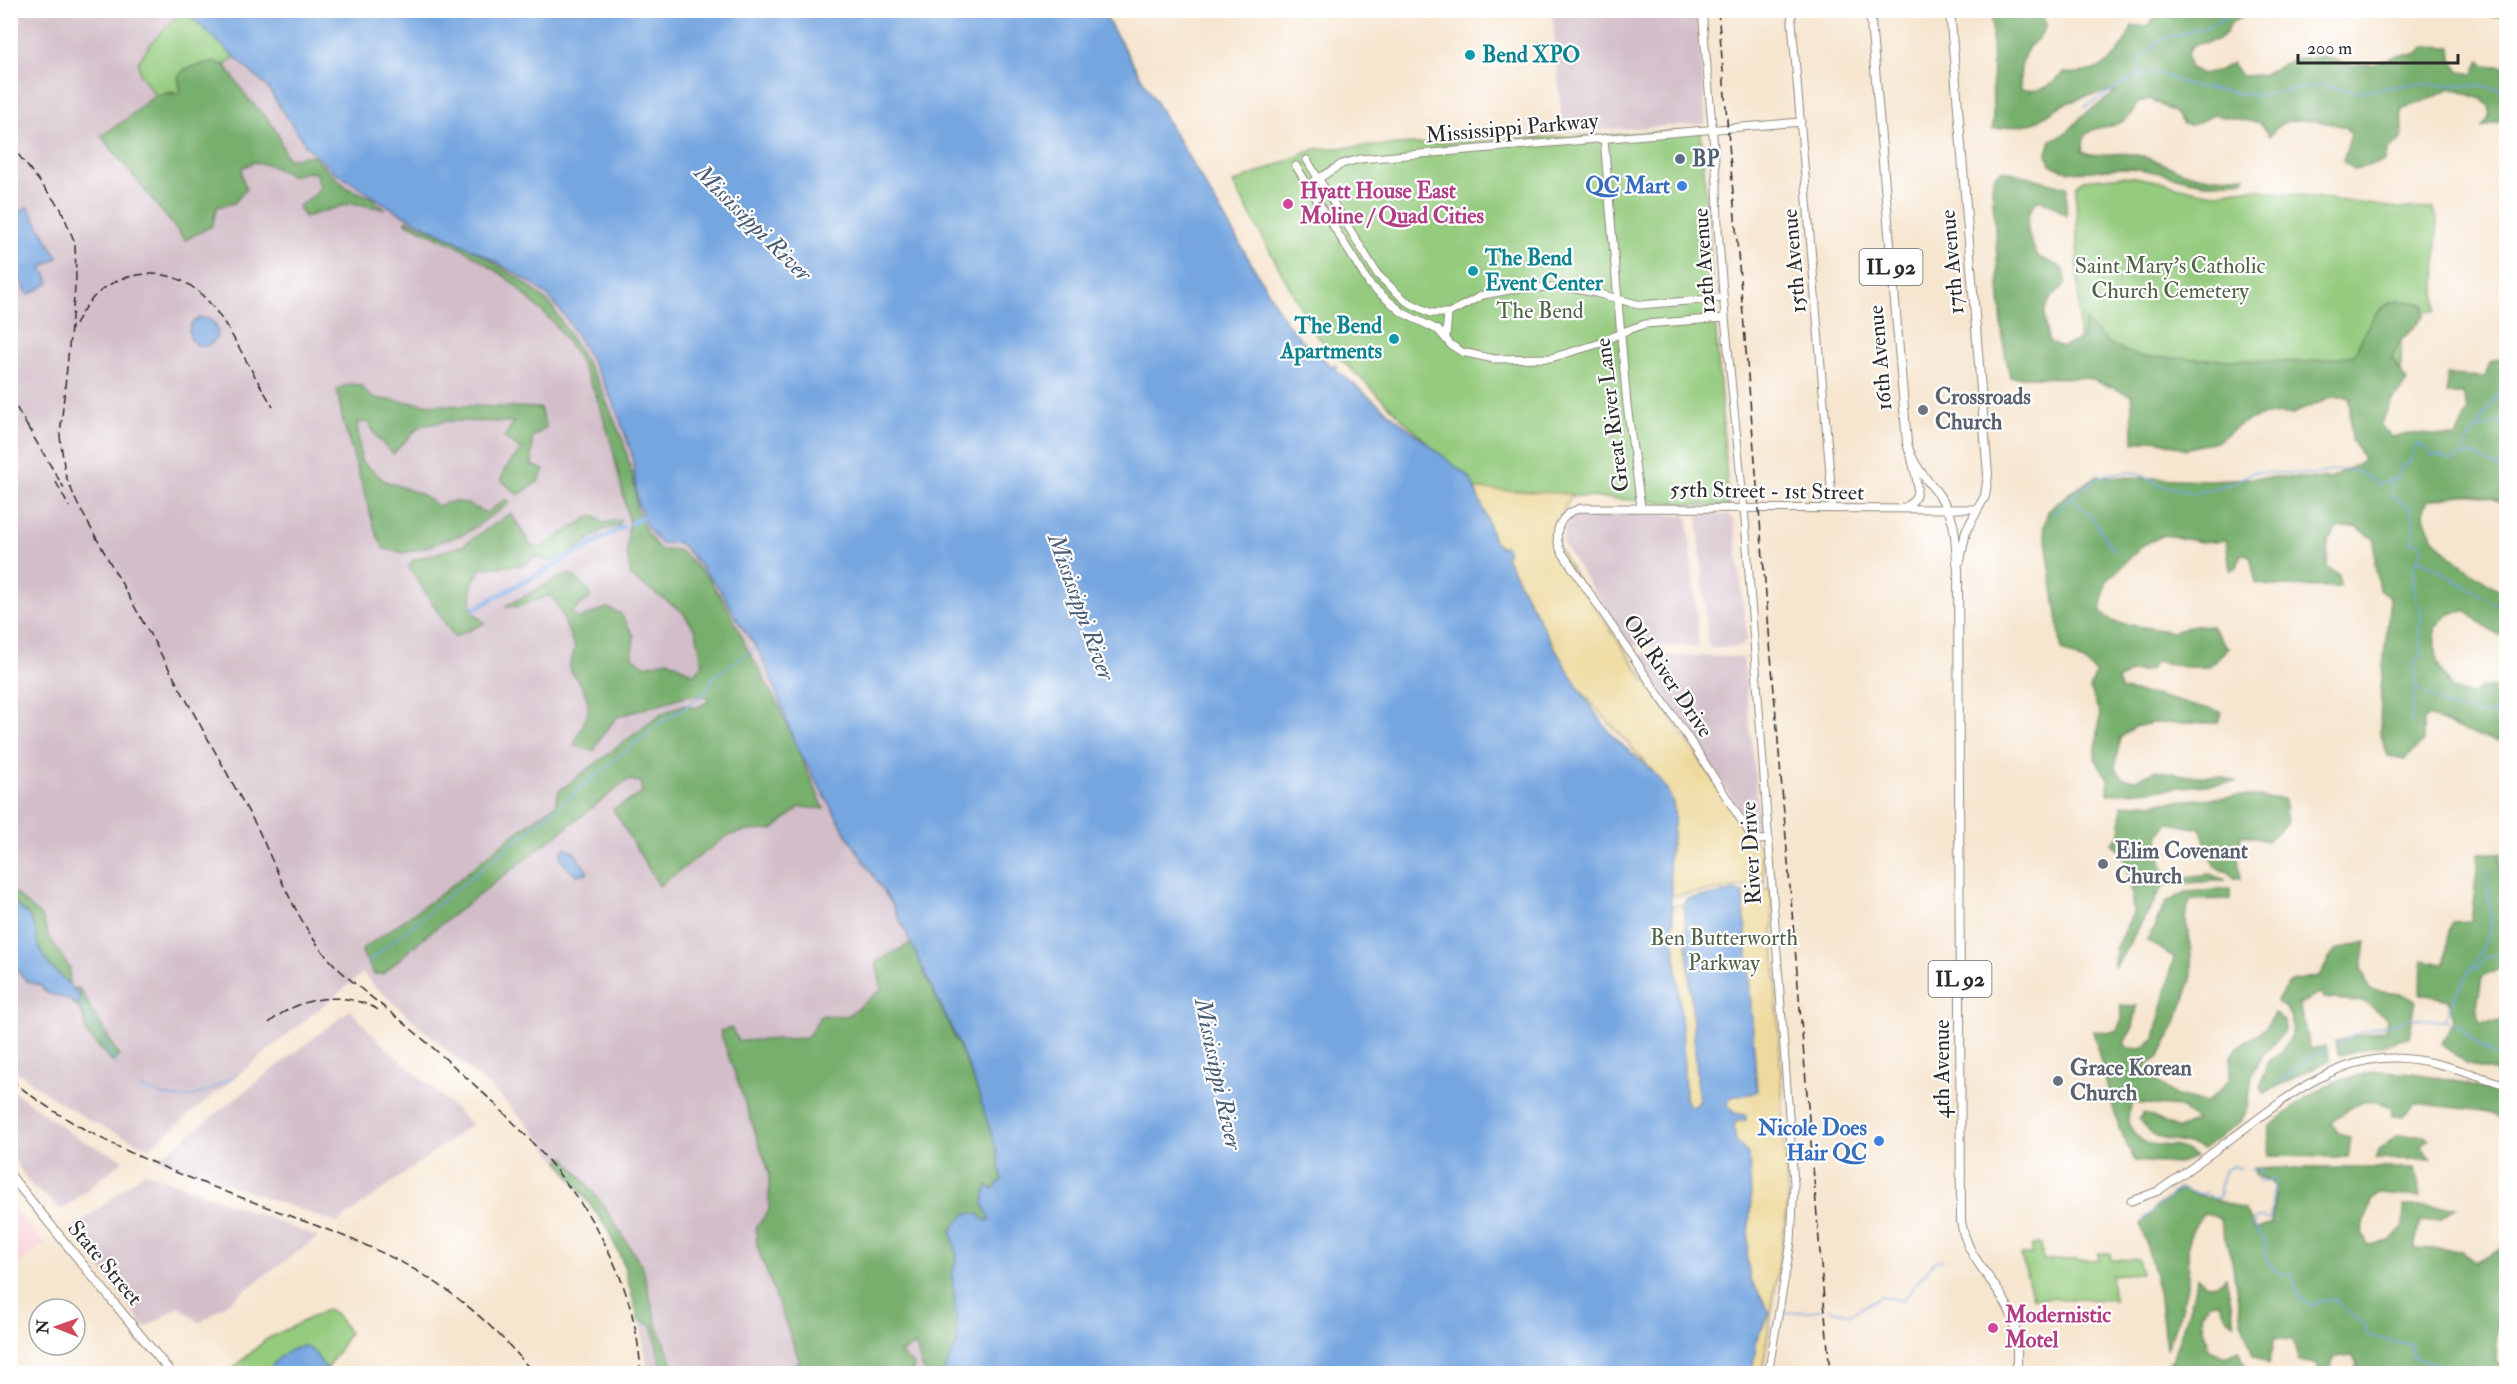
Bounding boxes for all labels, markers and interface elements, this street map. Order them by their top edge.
scale bar [2298,27,2458,65]
text: 200 m [2307,37,2352,60]
place label: Bend XPO [1482,41,1580,69]
marker: Bend XPO [1463,48,1477,62]
street label: Mississippi Parkway [1424,106,1600,151]
place label: BP [1692,145,1719,173]
marker: BP [1673,152,1687,166]
water label: Mississippi River [686,156,819,289]
place label: QC Mart [1585,172,1671,200]
place label: Hyatt House East Moline / Quad Cities [1299,177,1485,230]
marker: QC Mart [1675,179,1689,193]
marker: Hyatt House East Moline / Quad Cities [1281,197,1295,211]
street label: 12th Avenue [1686,207,1722,315]
street label: 15th Avenue [1776,208,1812,314]
street label: 17th Avenue [1933,209,1971,315]
place label: The Bend Event Center [1484,244,1604,297]
road number: IL 92 [1860,249,1922,285]
park label: Saint Mary's Catholic Church Cemetery [2075,252,2265,305]
marker: The Bend Event Center [1466,264,1480,278]
park label: The Bend [1496,297,1584,325]
street label: 16th Avenue [1861,304,1899,412]
place label: The Bend Apartments [1279,312,1382,366]
marker: The Bend Apartments [1387,332,1401,346]
street label: Great River Lane [1589,336,1635,494]
place label: Crossroads Church [1935,383,2031,436]
marker: Crossroads Church [1916,403,1930,417]
street label: 55th Street - 1st Street [1670,475,1864,507]
water label: Mississippi River [1039,528,1122,686]
street label: Old River Drive [1617,609,1719,743]
street label: River Drive [1734,801,1768,905]
place label: Elim Covenant Church [2115,837,2249,890]
marker: Elim Covenant Church [2096,857,2110,871]
park label: Ben Butterworth Parkway [1650,924,1798,977]
road number: IL 92 [1928,961,1992,997]
water label: Mississippi River [1186,994,1249,1153]
street label: 4th Avenue [1928,1020,1956,1118]
place label: Grace Korean Church [2070,1054,2192,1107]
marker: Grace Korean Church [2051,1074,2065,1088]
place label: Nicole Does Hair QC [1757,1114,1867,1167]
marker: Nicole Does Hair QC [1872,1134,1886,1148]
street label: State Street [61,1215,149,1311]
north arrow [27,1297,87,1357]
place label: Modernistic Motel [2004,1301,2111,1354]
text: N [33,1319,53,1335]
marker: Modernistic Motel [1986,1321,2000,1335]

